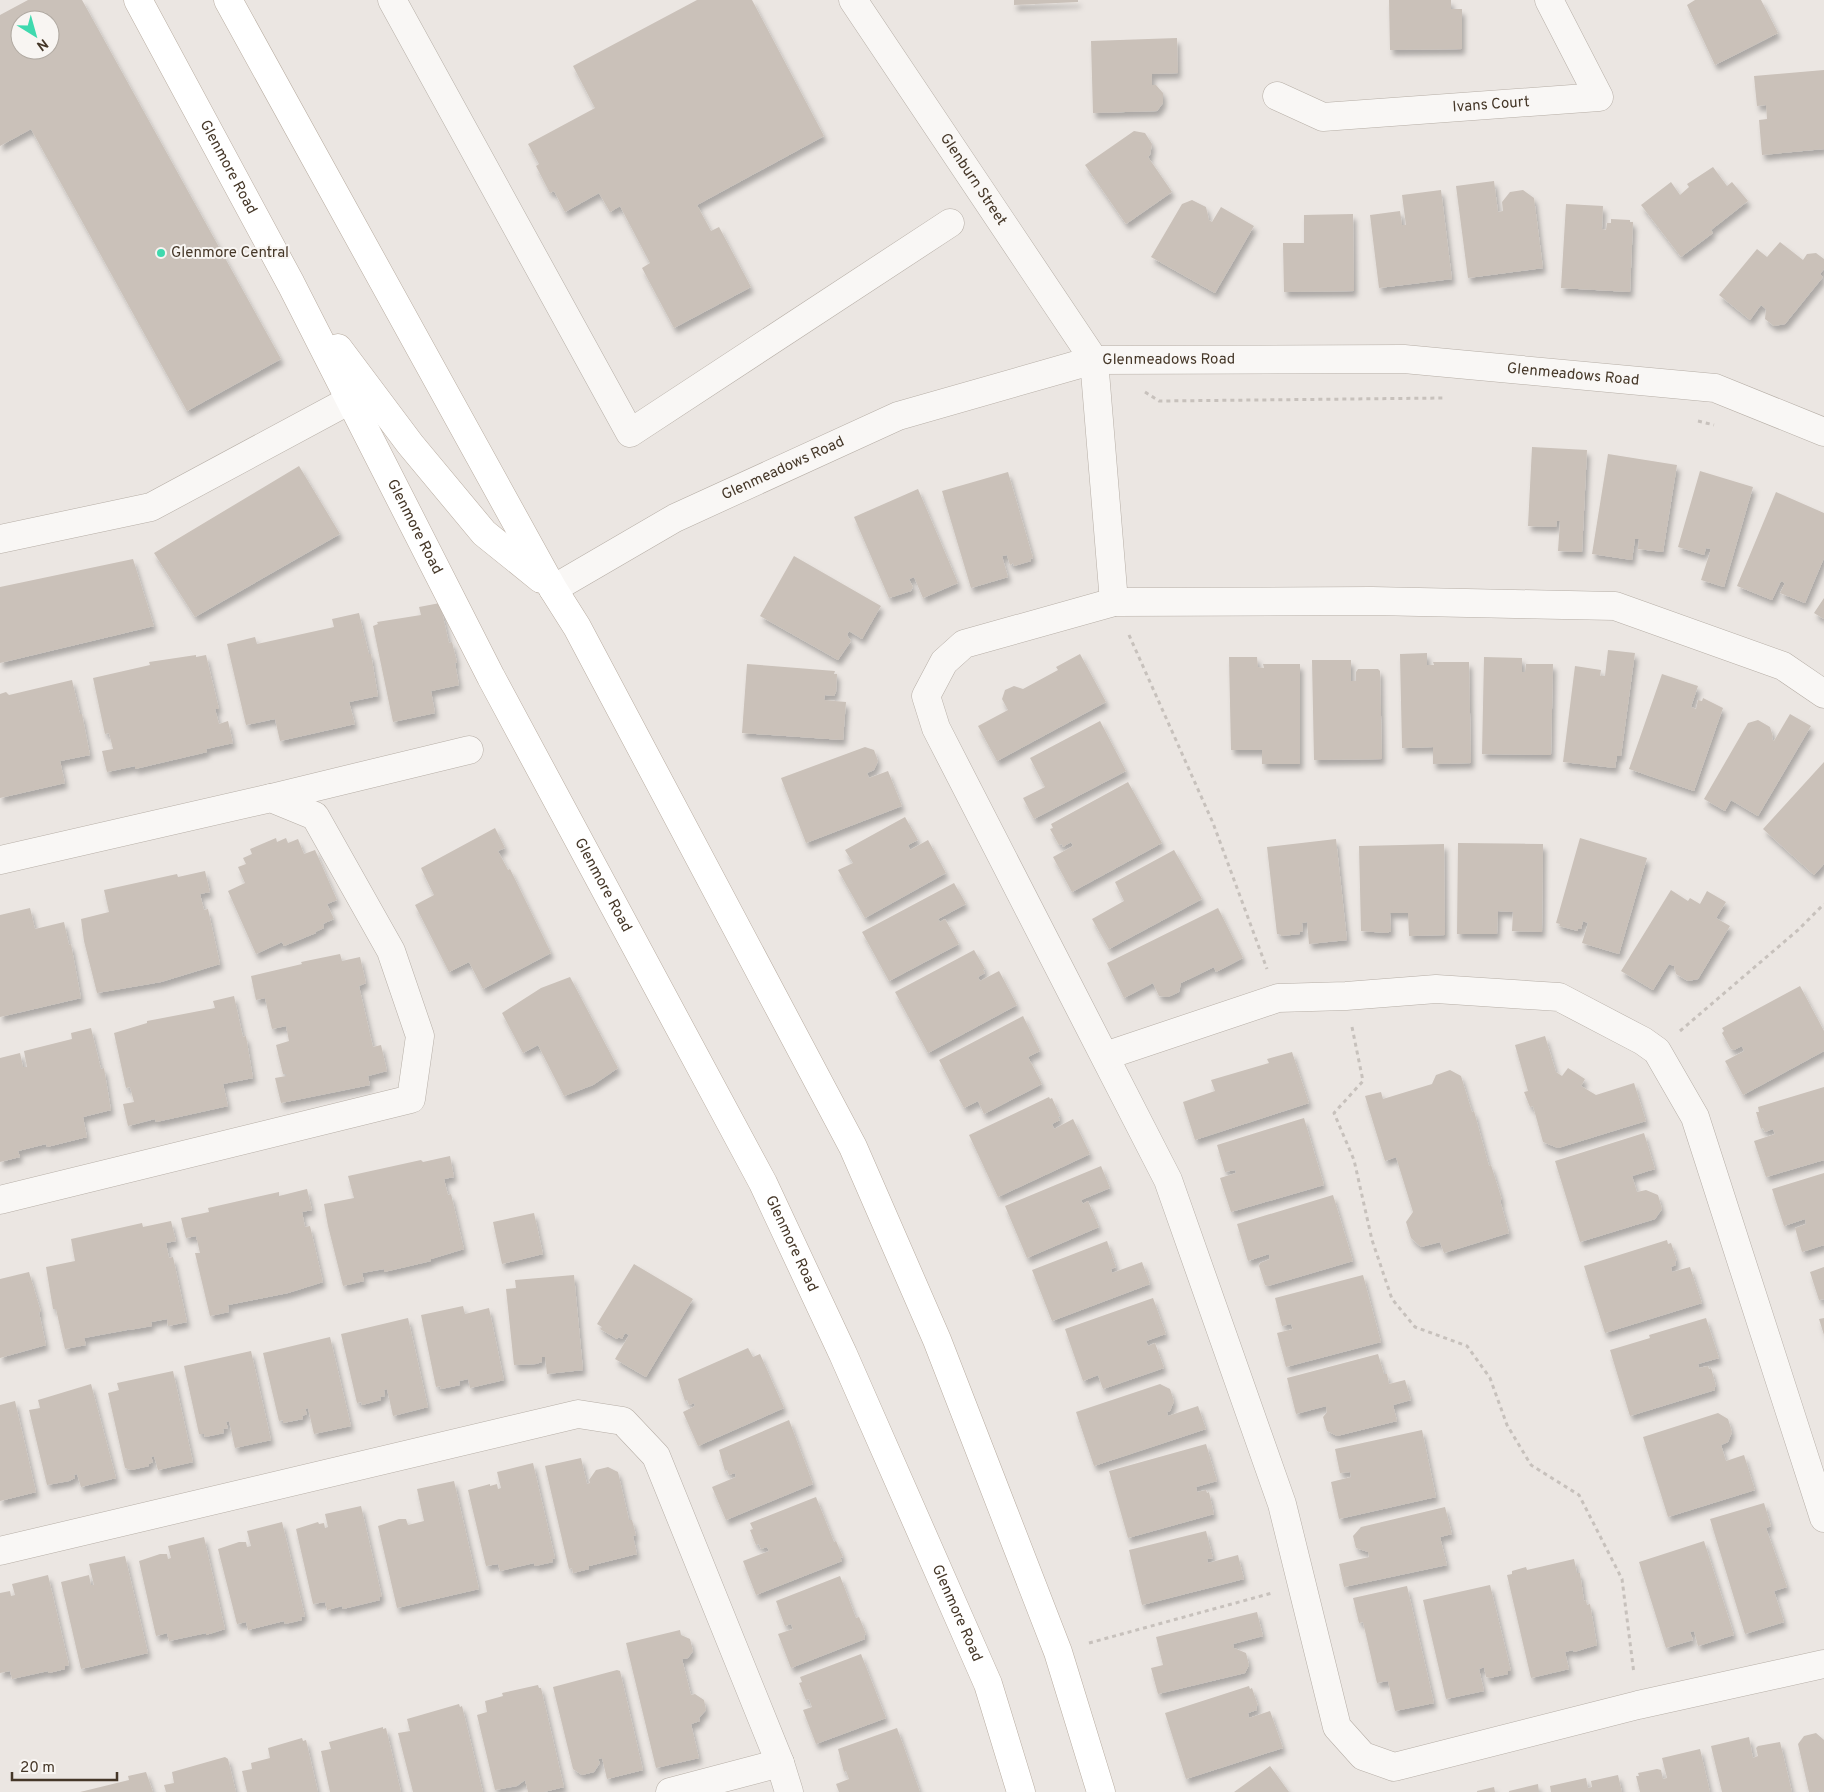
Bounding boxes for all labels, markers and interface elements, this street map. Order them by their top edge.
north arrow [10,10,60,60]
text: N [33,34,51,54]
street label: Ivans Court [1452,93,1530,117]
street label: Glenmore Road [195,117,261,218]
street label: Glenburn Street [935,130,1011,229]
place label: Glenmore Central [171,244,289,263]
marker: Glenmore Central [155,247,167,259]
street label: Glenmeadows Road [1102,350,1235,369]
street label: Glenmeadows Road [1506,359,1640,390]
street label: Glenmeadows Road [719,432,847,505]
street label: Glenmore Road [382,476,447,578]
street label: Glenmore Road [570,835,636,936]
street label: Glenmore Road [761,1192,822,1295]
street label: Glenmore Road [927,1562,987,1665]
scale bar [12,1750,118,1782]
text: 20 m [20,1759,55,1778]

